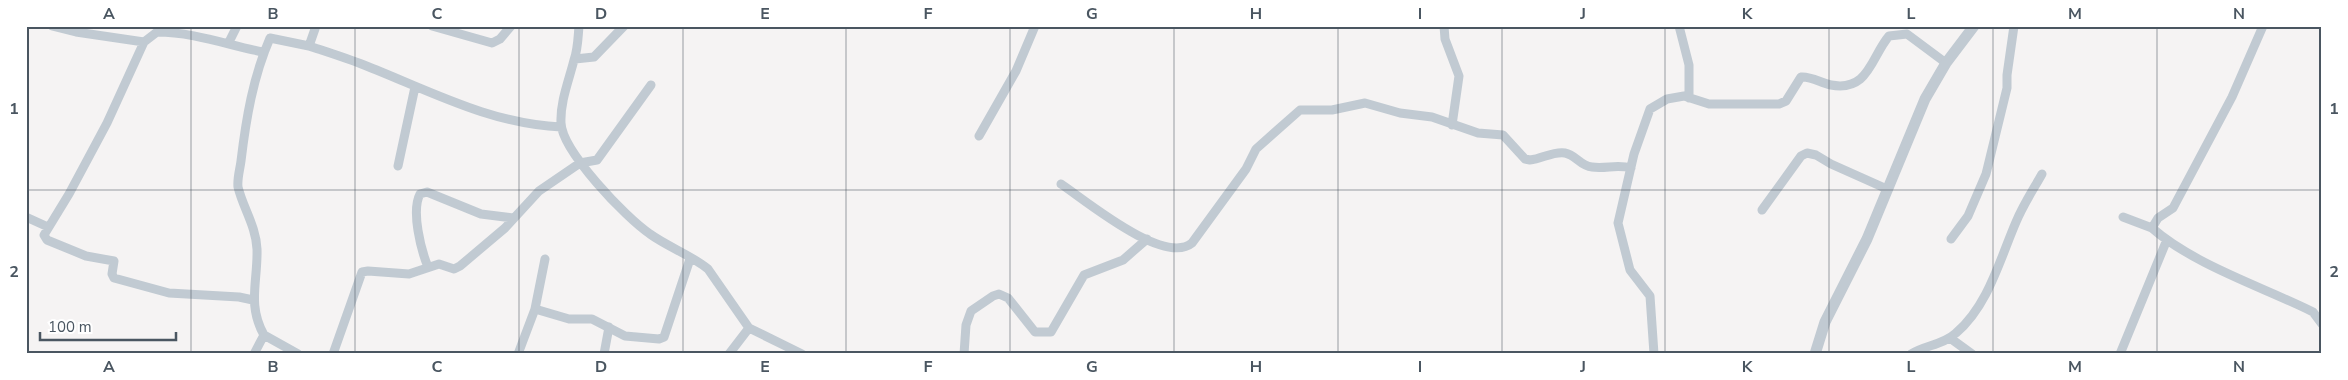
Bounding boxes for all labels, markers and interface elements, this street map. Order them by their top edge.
text: A [103,3,115,25]
text: B [267,3,279,25]
text: C [432,3,443,25]
text: D [595,3,607,25]
text: E [760,3,770,25]
text: F [924,3,933,25]
text: G [1086,3,1098,25]
text: H [1250,3,1262,25]
text: I [1418,3,1422,25]
text: J [1579,3,1586,25]
text: K [1742,3,1754,25]
text: L [1907,3,1916,25]
text: M [2068,3,2082,25]
text: N [2233,3,2245,25]
text: 1 [9,98,19,120]
text: 1 [2329,98,2339,120]
text: 2 [9,261,19,283]
text: 2 [2329,261,2339,283]
scale bar [40,310,176,342]
text: 100 m [48,317,92,337]
text: A [103,356,115,378]
text: B [267,356,279,378]
text: C [432,356,443,378]
text: D [595,356,607,378]
text: E [760,356,770,378]
text: F [924,356,933,378]
text: G [1086,356,1098,378]
text: H [1250,356,1262,378]
text: I [1418,356,1422,378]
text: J [1579,356,1586,378]
text: K [1742,356,1754,378]
text: L [1907,356,1916,378]
text: M [2068,356,2082,378]
text: N [2233,356,2245,378]

